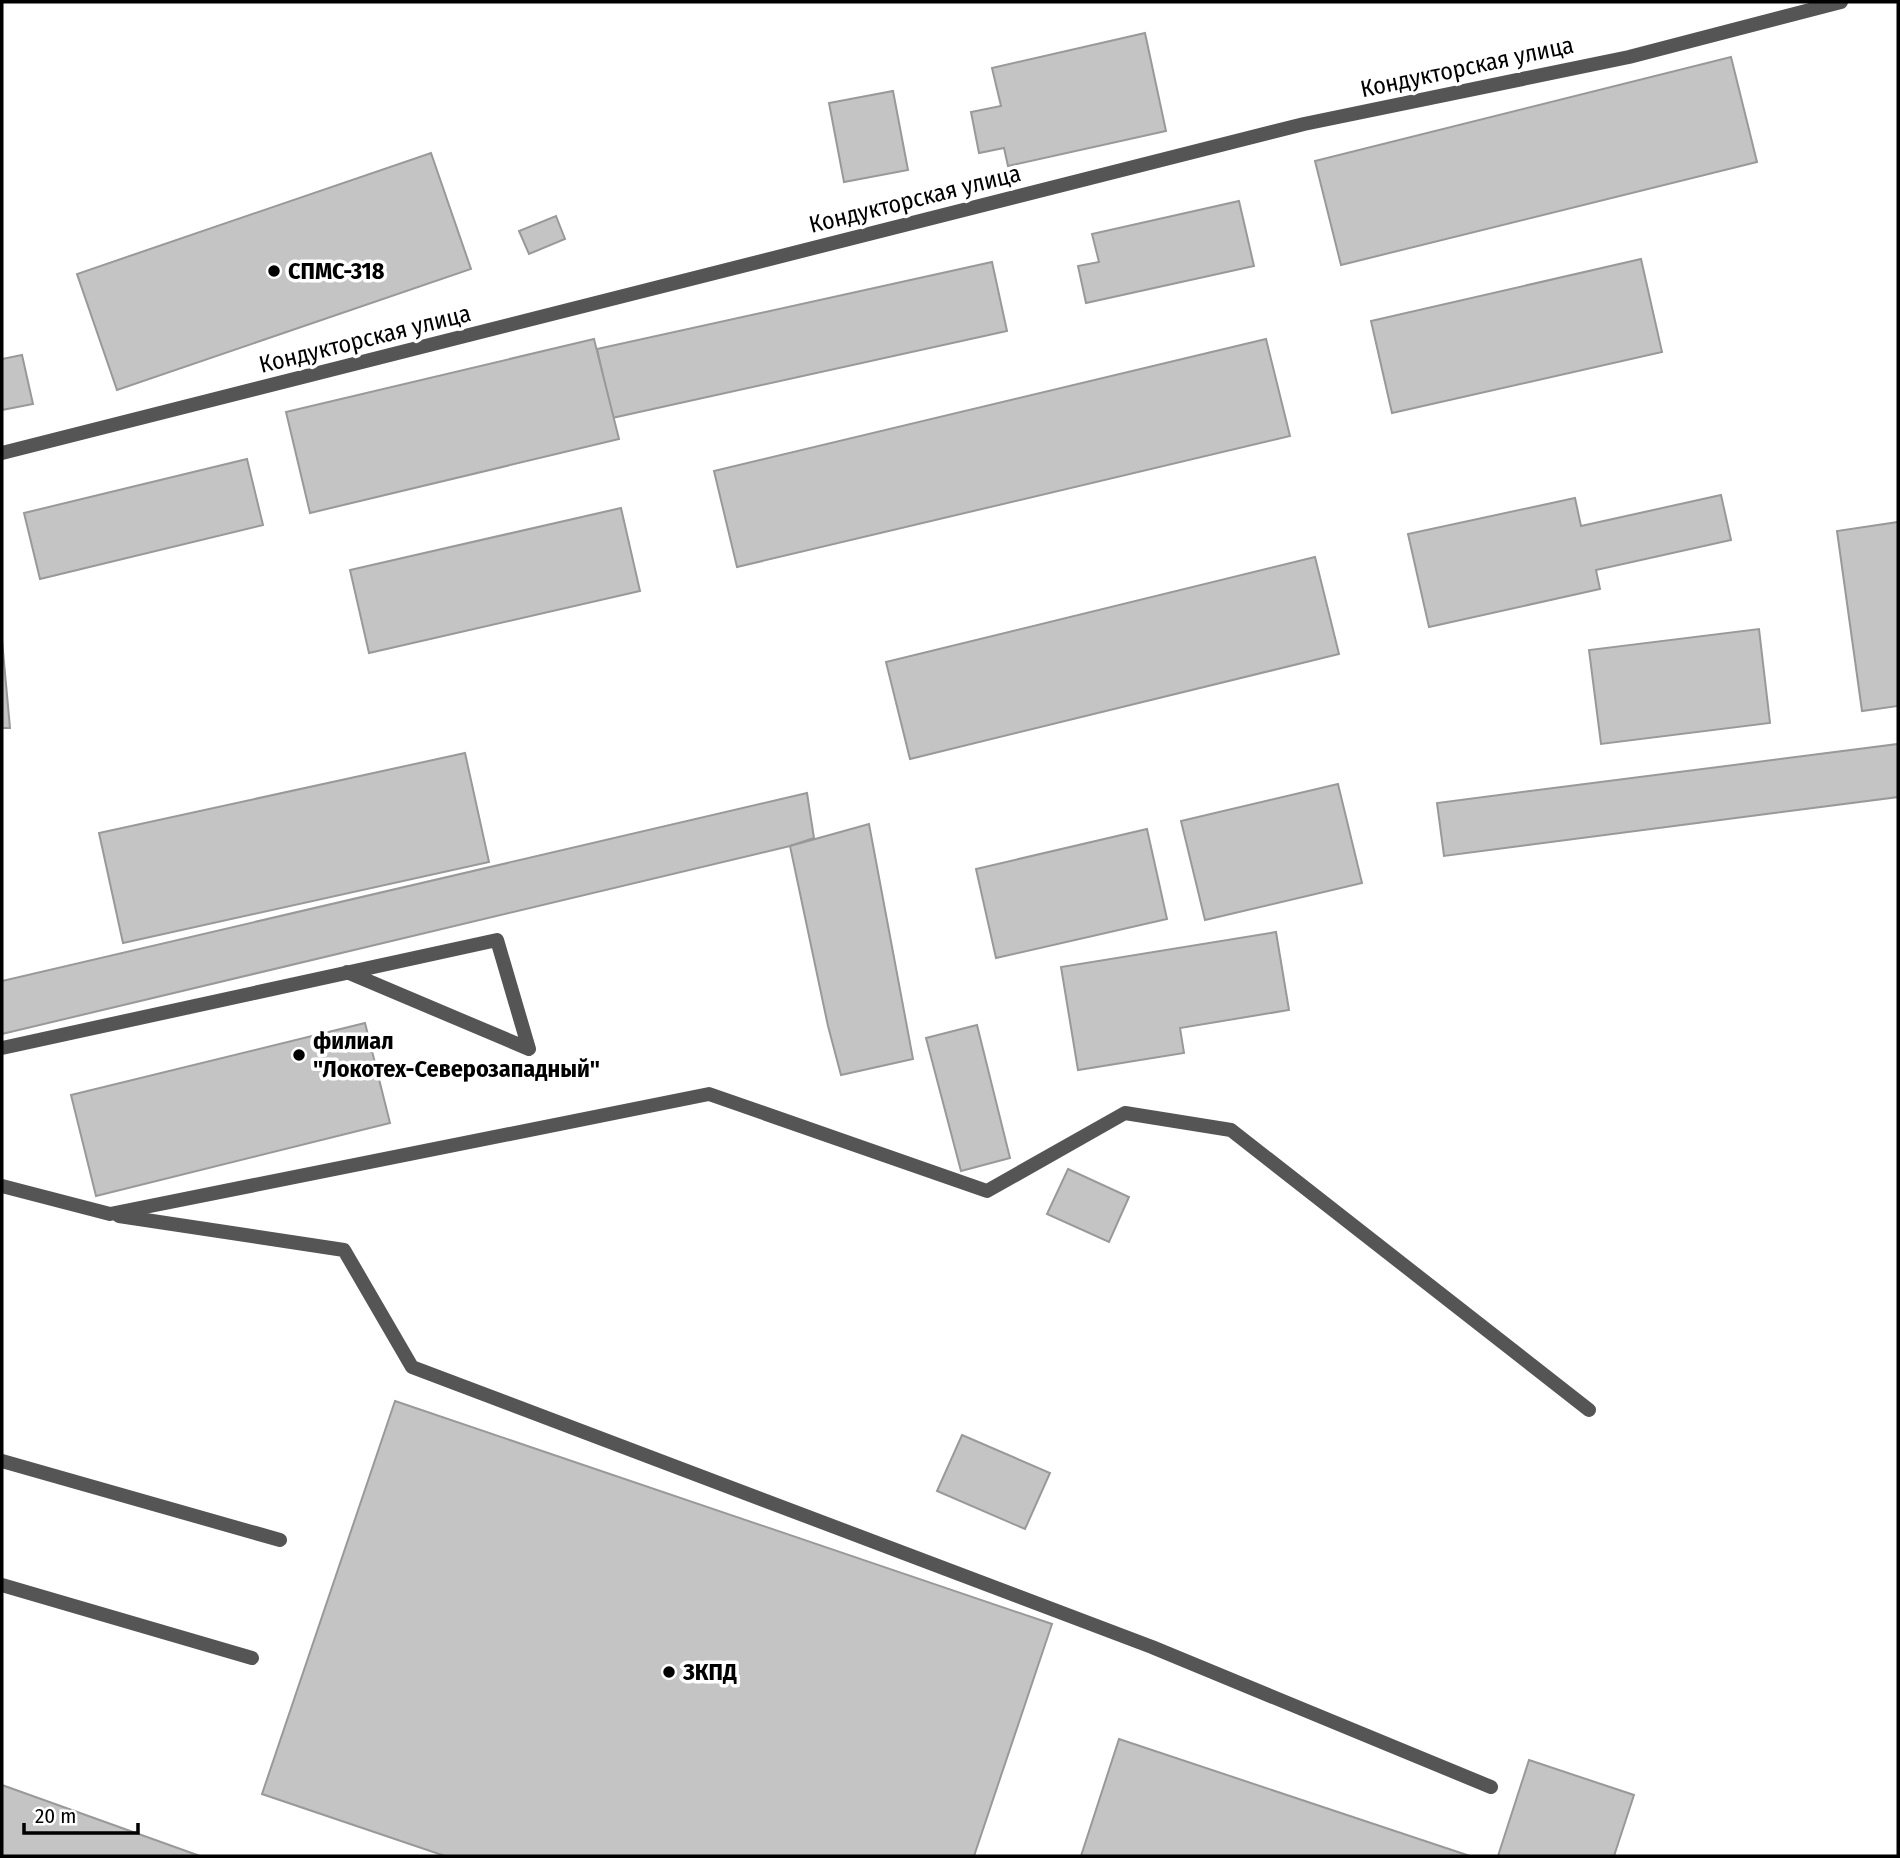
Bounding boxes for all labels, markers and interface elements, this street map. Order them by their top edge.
street label: Кондукторская улица [1358,31,1576,103]
street label: Кондукторская улица [806,159,1024,239]
place label: СПМС-318 [288,257,385,285]
marker: СПМС-318 [266,263,282,279]
street label: Кондукторская улица [256,299,474,379]
place label: филиал "Локотех-Северозападный" [313,1027,600,1083]
marker: филиал "Локотех-Северозападный" [291,1047,307,1063]
place label: ЗКПД [682,1658,737,1686]
marker: ЗКПД [661,1664,677,1680]
scale bar [24,1792,138,1836]
text: 20 m [35,1803,76,1829]

